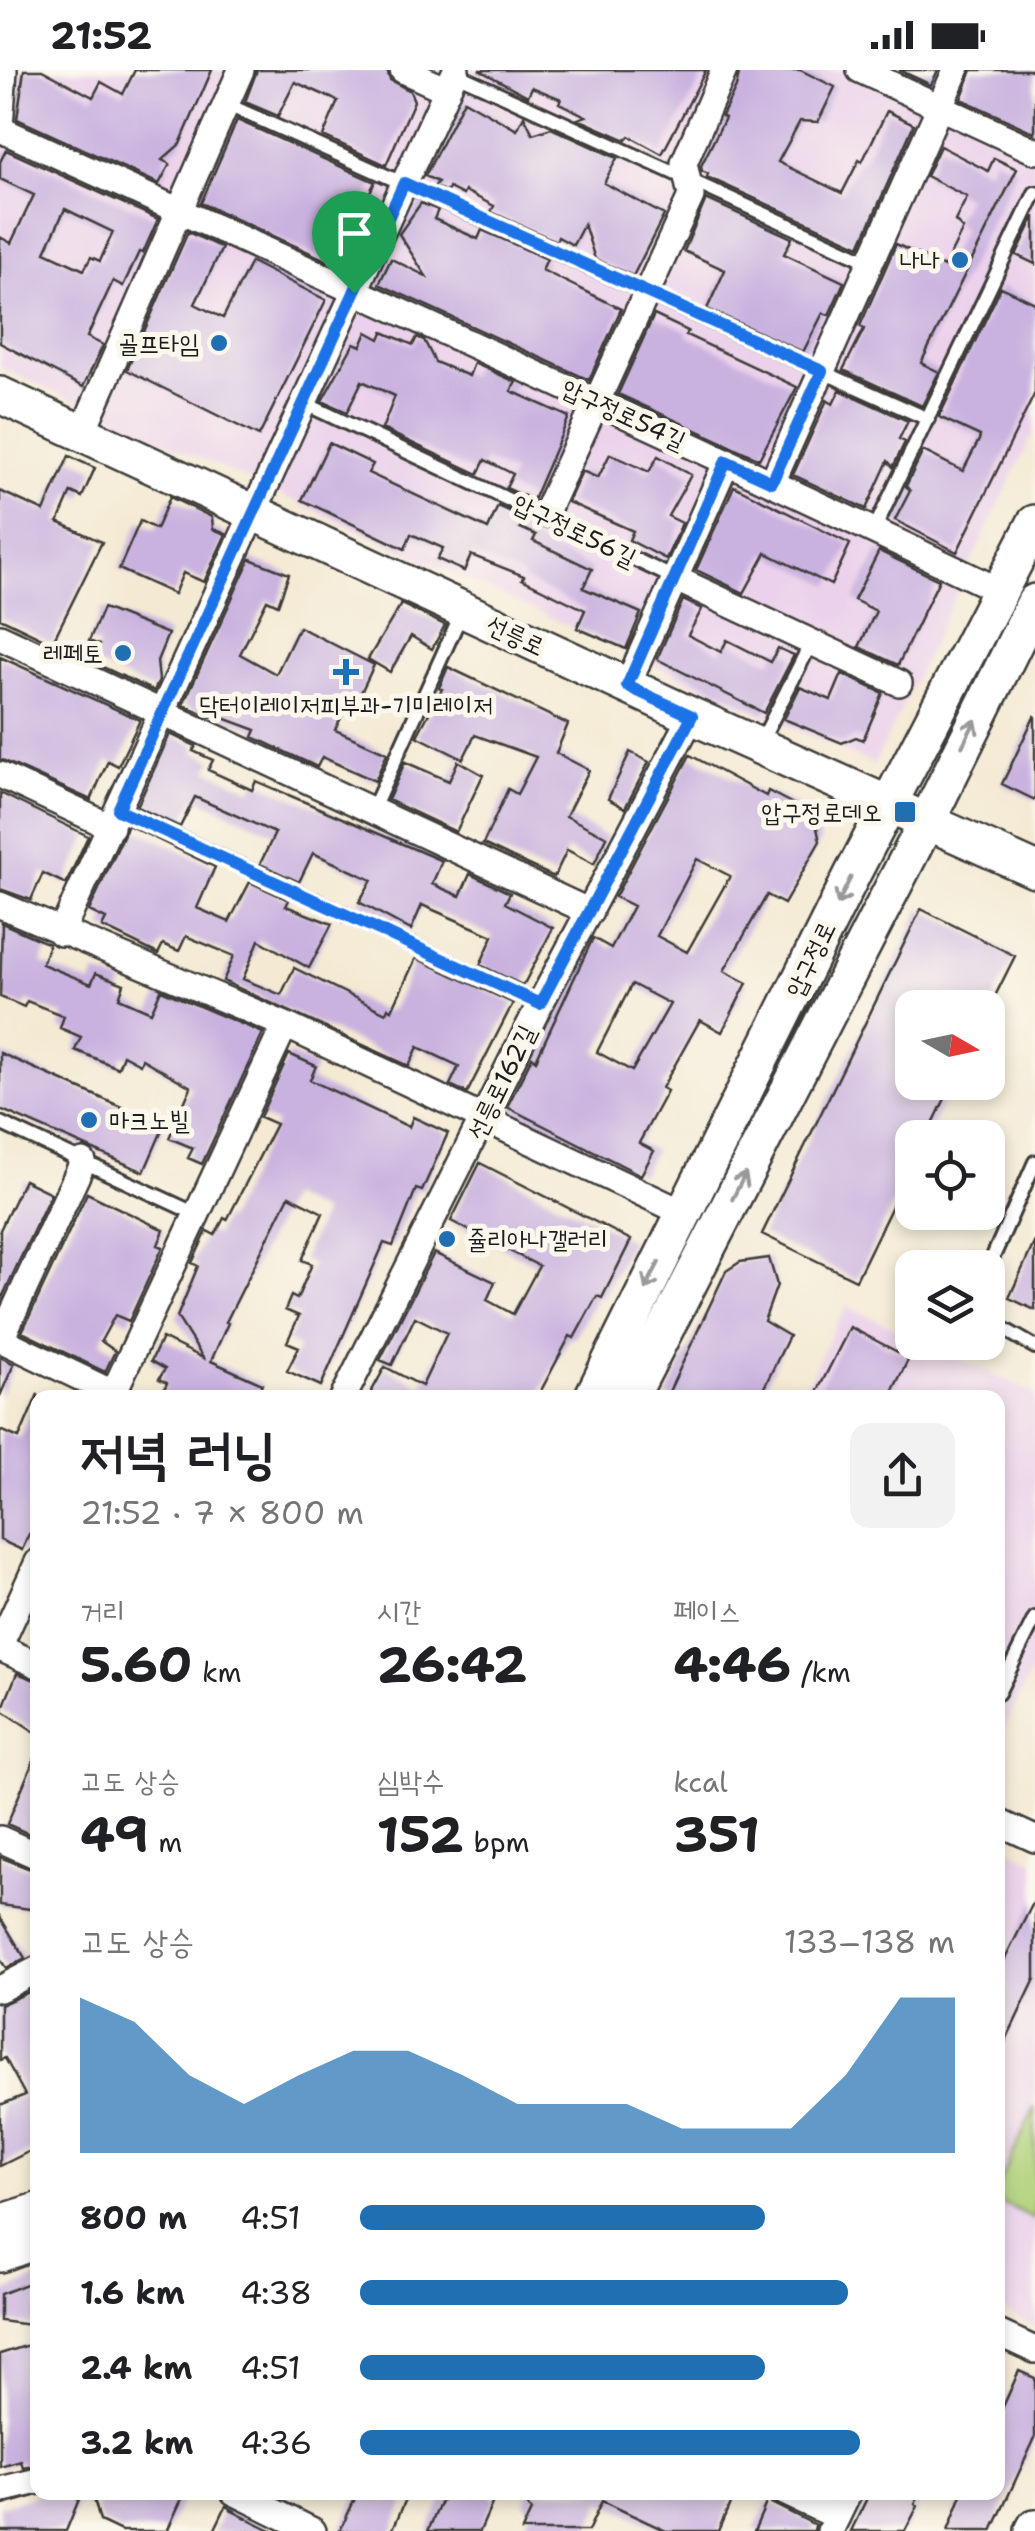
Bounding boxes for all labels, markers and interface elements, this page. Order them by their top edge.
text: 21:52 [50,10,152,61]
pin [312,191,397,294]
icon: arrive [327,206,382,261]
place label: 나나 [900,243,940,277]
marker: 나나 [949,249,971,271]
place label: 골프타임 [119,326,199,360]
marker: 골프타임 [208,332,230,354]
street label: 압구정로54길 [557,371,691,457]
street label: 압구정로56길 [508,486,642,574]
street label: 선릉로 [481,607,551,663]
place label: 레페토 [43,636,103,670]
marker: 레페토 [112,642,134,664]
marker: 닥터이레이저피부과-기미레이저 [333,659,359,685]
place label: 닥터이레이저피부과-기미레이저 [199,688,493,722]
one-way arrow [960,719,979,748]
place label: 압구정로데오 [761,795,882,829]
marker: 압구정로데오 [892,799,918,825]
one-way arrow [834,876,853,905]
street label: 압구정로 [777,915,843,1003]
north arrow [895,990,1005,1100]
map controls [895,990,1005,1360]
street label: 선릉로162길 [459,1019,543,1145]
place label: 마크노빌 [109,1103,190,1137]
marker: 마크노빌 [78,1109,100,1131]
button: locate [895,1120,1005,1230]
one-way arrow [730,1172,749,1202]
place label: 쥴리아나갤러리 [467,1222,608,1256]
marker: 쥴리아나갤러리 [436,1228,458,1250]
button: layers [895,1250,1005,1360]
one-way arrow [642,1260,661,1290]
text: 저녁 러닝 [80,1416,276,1490]
button: share [850,1423,955,1528]
text: 21:52 · 7 × 800 m [80,1491,364,1534]
text: 거리 [80,1592,125,1630]
text: 시간 [377,1592,422,1630]
text: 페이스 [673,1592,741,1630]
text: 5.60 [80,1631,193,1698]
text: 26:42 [377,1631,527,1698]
text: 4:46 [673,1631,791,1698]
text: km [193,1653,242,1691]
text: /km [791,1653,851,1691]
text: 고도 상승 [80,1762,180,1800]
text: 심박수 [377,1762,444,1800]
text: kcal [673,1763,728,1801]
text: 49 [80,1801,149,1868]
text: 152 [377,1801,464,1868]
text: 351 [673,1801,760,1868]
text: m [149,1823,182,1861]
text: bpm [464,1823,530,1861]
text: 고도 상승 [80,1920,194,1963]
text: 133–138 m [784,1920,955,1963]
text: 800 m [80,2196,187,2239]
text: 4:51 [240,2196,301,2239]
text: 1.6 km [80,2271,185,2314]
text: 4:38 [240,2271,312,2314]
text: 2.4 km [80,2346,192,2389]
text: 4:51 [240,2346,301,2389]
text: 3.2 km [80,2421,193,2464]
text: 4:36 [240,2421,312,2464]

